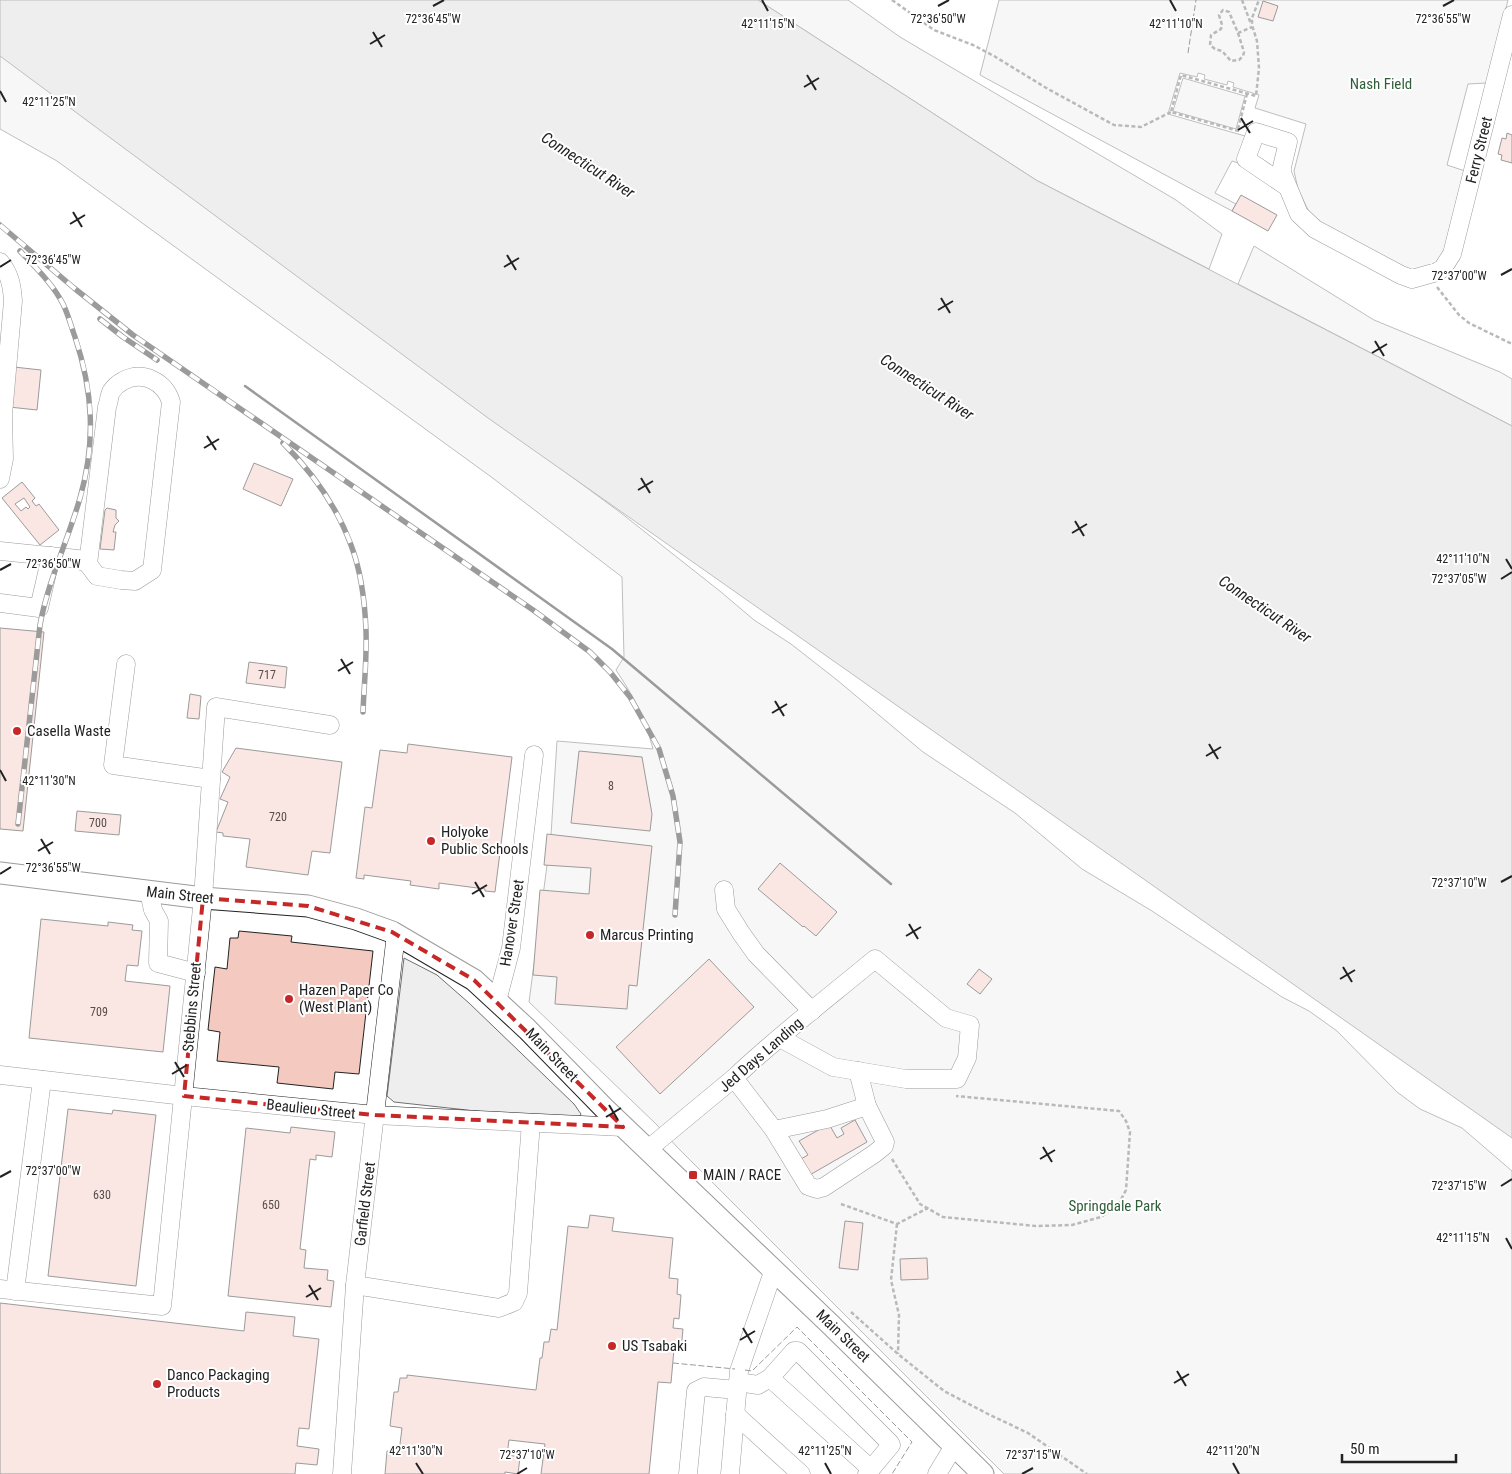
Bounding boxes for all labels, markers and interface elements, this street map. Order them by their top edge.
text: 72°36'45"W [405,12,461,26]
text: 72°36'50"W [910,12,966,26]
text: 72°36'55"W [1415,12,1471,26]
text: 42°11'15"N [741,17,795,31]
text: 42°11'10"N [1149,17,1203,31]
park label: Nash Field [1350,75,1412,93]
text: 42°11'25"N [22,95,76,109]
street label: Ferry Street [1462,115,1496,185]
water label: Connecticut River [538,128,639,203]
text: 72°36'45"W [25,253,81,267]
text: 72°37'00"W [1431,269,1487,283]
water label: Connecticut River [877,350,978,425]
text: 42°11'10"N [1436,552,1490,566]
text: 72°36'50"W [25,557,81,571]
water label: Connecticut River [1215,571,1316,648]
text: 72°37'05"W [1431,572,1487,586]
house number: 717 [258,668,276,682]
place label: Casella Waste [27,722,111,740]
marker: Casella Waste [11,725,23,737]
text: 42°11'30"N [22,774,76,788]
house number: 8 [608,779,614,793]
house number: 720 [269,810,287,824]
house number: 700 [89,816,107,830]
place label: Holyoke Public Schools [441,823,529,858]
marker: Holyoke Public Schools [425,835,437,847]
text: 72°36'55"W [25,861,81,875]
text: 72°37'10"W [1431,876,1487,890]
street label: Hanover Street [496,878,528,968]
street label: Main Street [145,883,215,907]
place label: Marcus Printing [600,926,694,944]
marker: Marcus Printing [584,929,596,941]
street label: Stebbins Street [179,961,205,1053]
place label: Hazen Paper Co (West Plant) [299,981,394,1016]
marker: Hazen Paper Co (West Plant) [283,993,295,1005]
house number: 709 [90,1005,108,1019]
street label: Jed Days Landing [716,1014,806,1096]
street label: Main Street [522,1024,582,1086]
street label: Beaulieu Street [266,1095,356,1123]
street label: Garfield Street [351,1161,379,1247]
text: 72°37'00"W [25,1164,81,1178]
place label: MAIN / RACE [703,1166,781,1184]
marker: MAIN / RACE [687,1169,699,1181]
text: 72°37'15"W [1431,1179,1487,1193]
house number: 630 [93,1188,111,1202]
park label: Springdale Park [1068,1197,1162,1215]
house number: 650 [262,1198,280,1212]
text: 42°11'15"N [1436,1231,1490,1245]
street label: Main Street [812,1306,874,1366]
place label: US Tsabaki [622,1337,687,1355]
marker: US Tsabaki [606,1340,618,1352]
place label: Danco Packaging Products [167,1366,270,1401]
marker: Danco Packaging Products [151,1378,163,1390]
scale bar [1342,1432,1456,1464]
text: 50 m [1350,1440,1380,1458]
text: 42°11'30"N [389,1444,443,1458]
text: 42°11'25"N [798,1444,852,1458]
text: 42°11'20"N [1206,1444,1260,1458]
text: 72°37'10"W [499,1448,555,1462]
text: 72°37'15"W [1005,1448,1061,1462]

